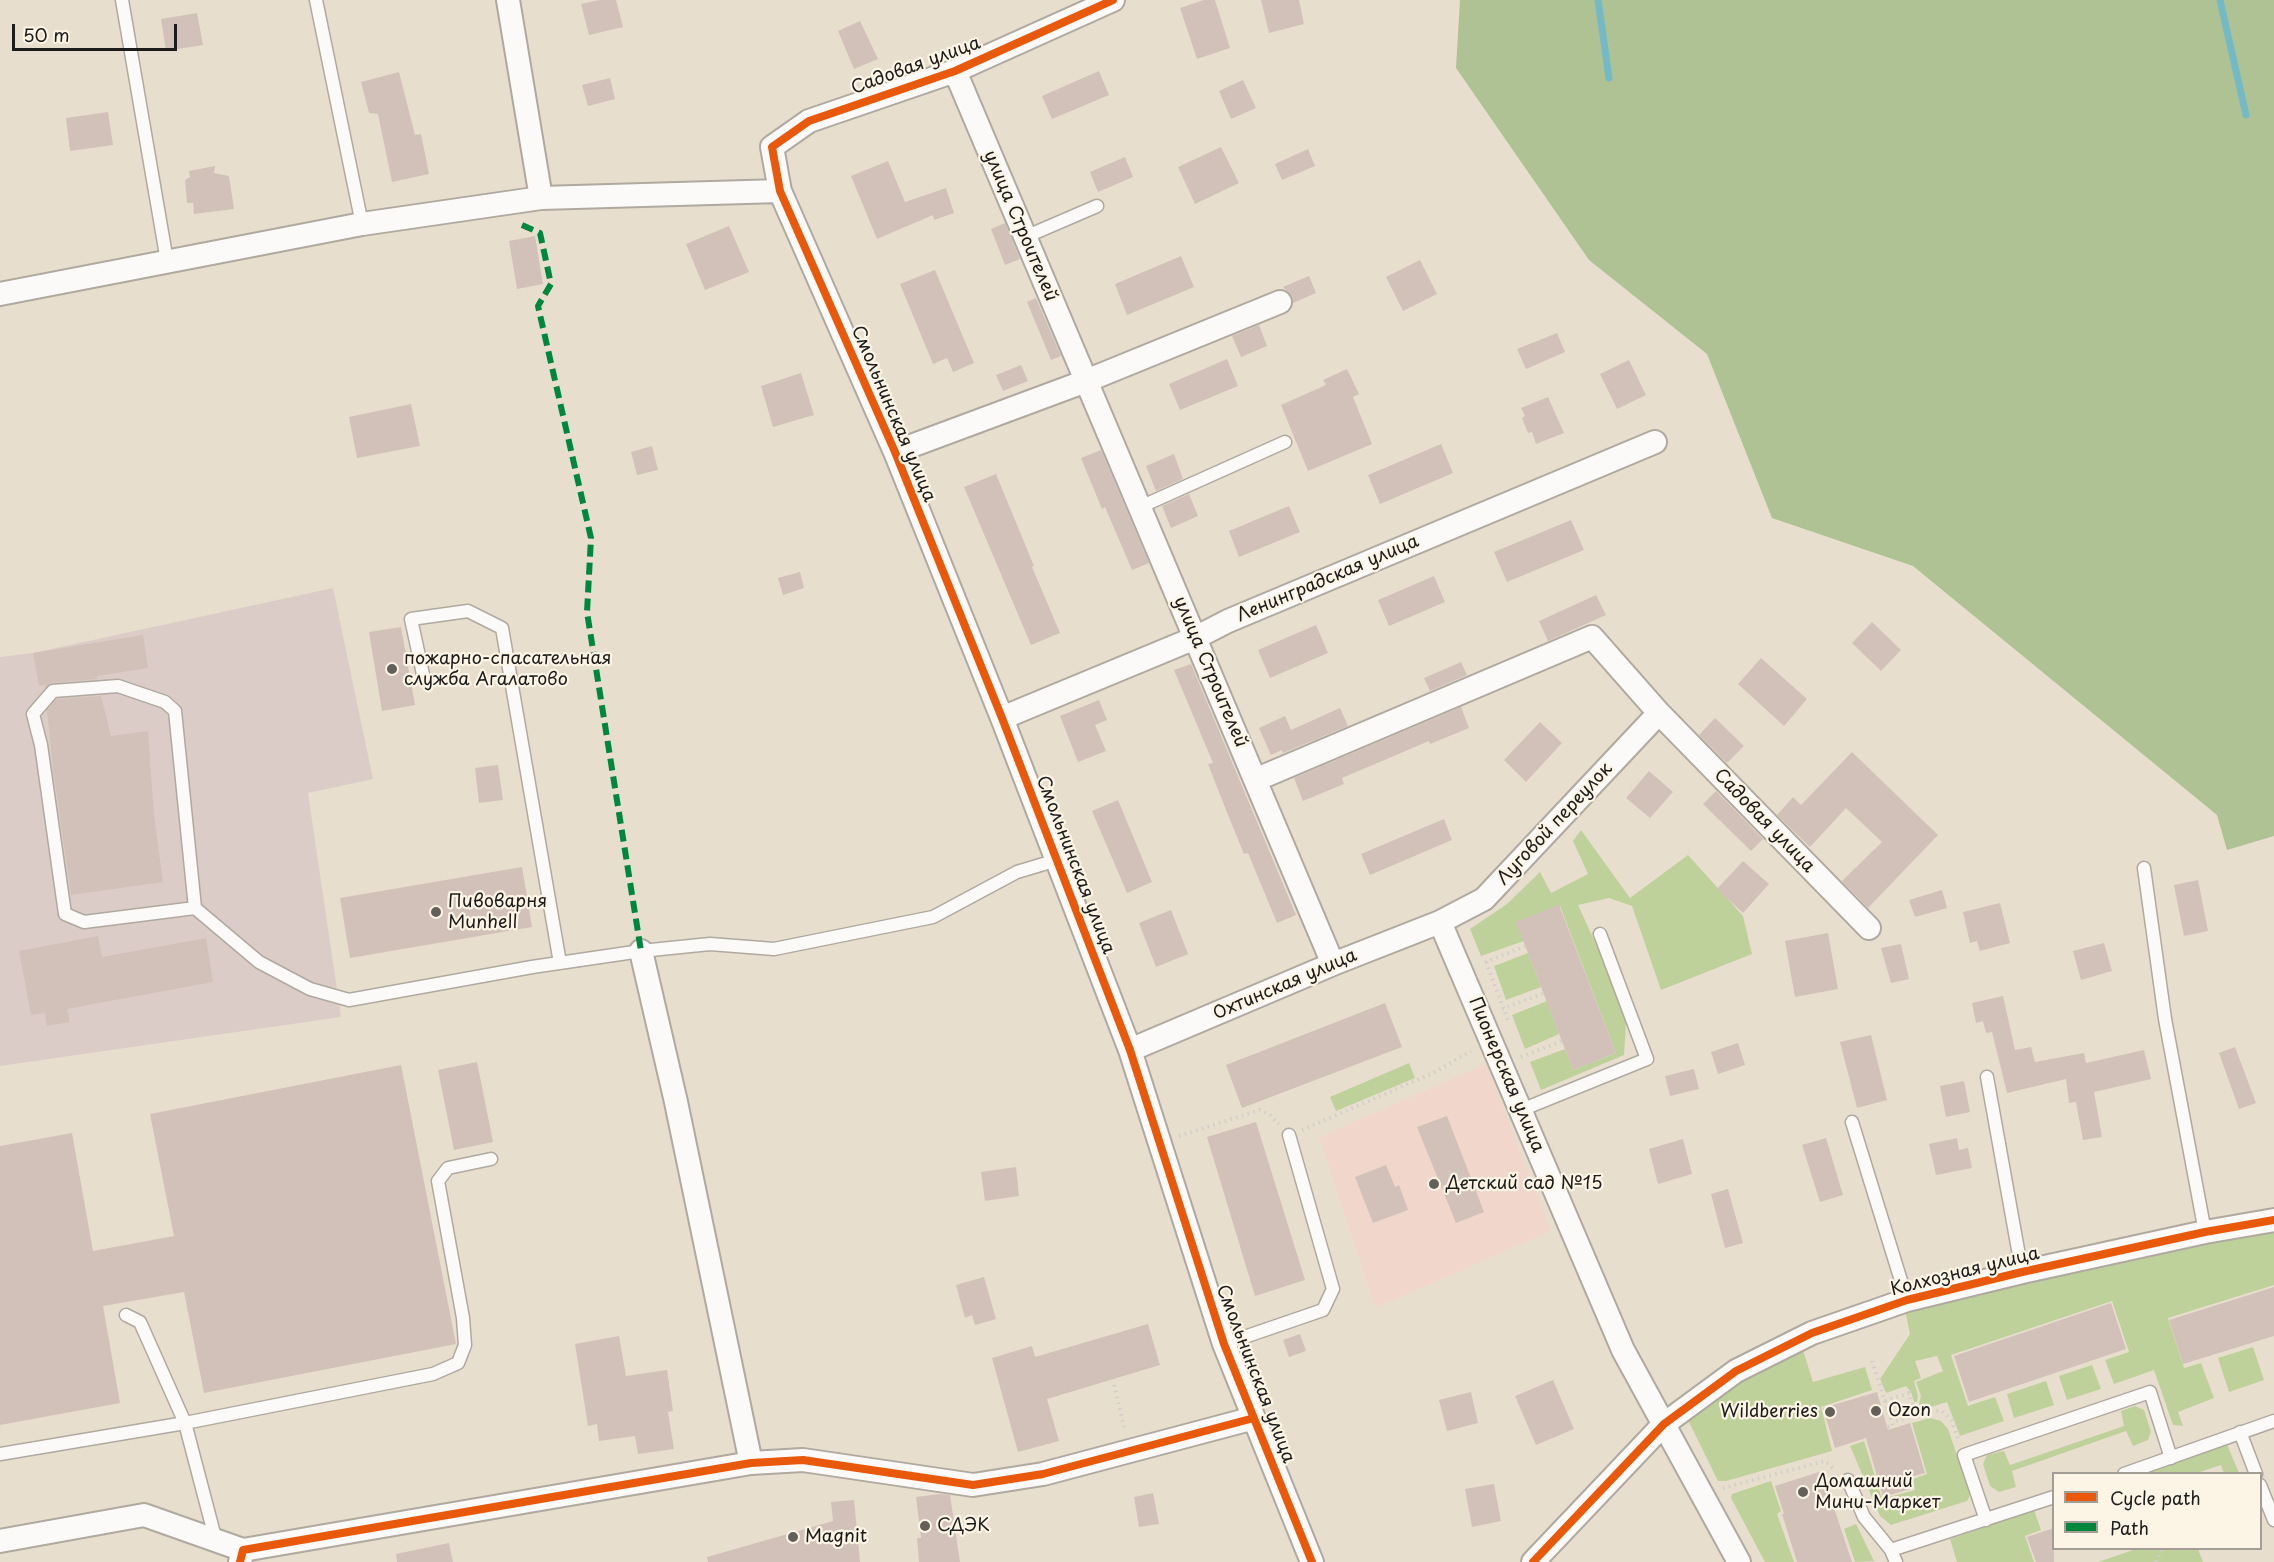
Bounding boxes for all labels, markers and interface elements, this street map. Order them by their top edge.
scale bar [15,12,180,50]
text: 50 m [23,21,70,48]
street label: Садовая улица [848,33,984,99]
street label: улица Строителей [978,147,1062,305]
street label: Смольнинская улица [846,323,940,505]
street label: Ленинградская улица [1234,531,1422,627]
street label: улица Строителей [1168,593,1252,751]
place label: пожарно-спасательная служба Агалатово [404,648,611,690]
marker: пожарно-спасательная служба Агалатово [385,662,399,676]
street label: Луговой переулок [1493,758,1617,890]
street label: Садовая улица [1709,765,1819,877]
street label: Смольнинская улица [1031,773,1119,957]
place label: Пивоварня Munhell [448,891,547,934]
marker: Пивоварня Munhell [429,905,443,919]
street label: Охтинская улица [1210,945,1360,1025]
street label: Пионерская улица [1464,994,1548,1156]
place label: Детский сад №15 [1446,1173,1602,1195]
marker: Детский сад №15 [1427,1177,1441,1191]
street label: Колхозная улица [1888,1243,2042,1301]
street label: Смольнинская улица [1211,1282,1299,1466]
place label: Ozon [1888,1400,1931,1422]
place label: Wildberries [1720,1401,1818,1423]
marker: Ozon [1869,1404,1883,1418]
marker: Wildberries [1823,1405,1837,1419]
place label: Домашний Мини-Маркет [1815,1471,1941,1514]
legend [2052,1472,2262,1550]
text: Cycle path [2110,1484,2201,1511]
marker: Домашний Мини-Маркет [1796,1485,1810,1499]
text: Path [2110,1514,2149,1541]
place label: СДЭК [937,1515,990,1537]
marker: СДЭК [918,1519,932,1533]
place label: Magnit [805,1526,867,1548]
marker: Magnit [786,1530,800,1544]

